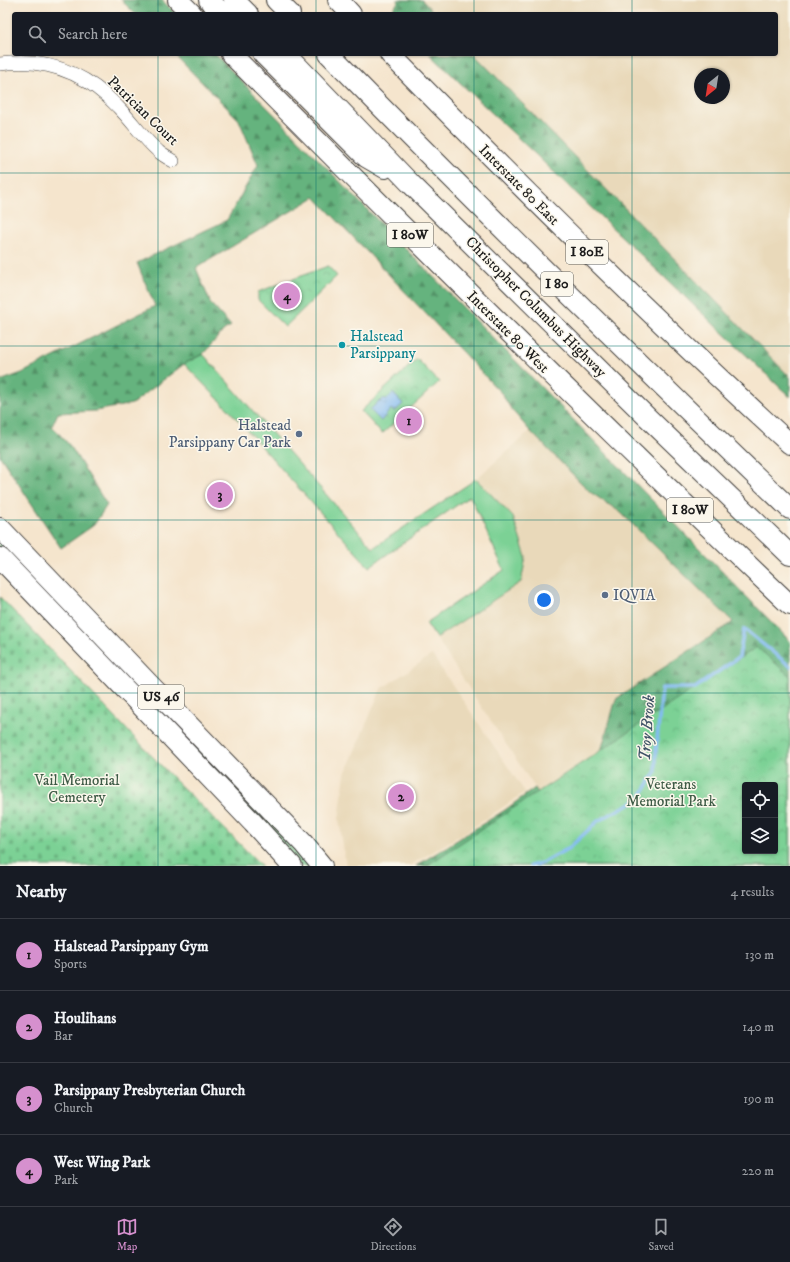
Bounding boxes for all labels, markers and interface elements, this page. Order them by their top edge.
search box [12,12,778,56]
icon: search [26,23,48,45]
text: Search here [58,25,127,44]
north arrow [694,68,730,104]
street label: Patrician Court [103,72,183,150]
street label: Interstate 80 East [475,141,564,230]
road number: I 80W [387,223,433,247]
street label: Christopher Columbus Highway [461,232,611,382]
road number: I 80E [566,240,608,264]
road number: I 80 [541,272,573,296]
pin: 4 [274,281,300,311]
street label: Interstate 80 West [463,287,553,377]
place label: Halstead Parsippany [350,327,417,363]
marker: Halstead Parsippany [337,340,347,350]
pin: 1 [396,406,422,436]
place label: Halstead Parsippany Car Park [169,416,292,452]
marker: Halstead Parsippany Car Park [294,429,304,439]
pin: 3 [207,480,233,510]
road number: I 80W [667,498,713,522]
place label: IQVIA [613,586,656,605]
your location [534,590,554,610]
marker: IQVIA [600,590,610,600]
road number: US 46 [138,685,184,709]
water label: Troy Brook [635,694,659,761]
park label: Vail Memorial Cemetery [33,771,120,807]
park label: Veterans Memorial Park [626,775,716,811]
pin: 2 [388,782,414,812]
map controls [742,782,778,854]
button: locate [742,782,778,818]
button: layers [742,818,778,854]
text: Nearby [16,881,66,903]
text: 4 results [731,884,774,900]
text: Halstead Parsippany Gym [54,937,209,956]
text: 1 [27,947,31,963]
text: 130 m [745,947,774,963]
text: Sports [54,956,87,972]
text: Houlihans [54,1009,116,1028]
text: 2 [26,1019,32,1035]
text: 140 m [742,1019,774,1035]
text: Bar [54,1028,73,1044]
text: Parsippany Presbyterian Church [54,1081,245,1100]
text: 3 [27,1091,31,1107]
text: 190 m [743,1091,774,1107]
text: Church [54,1100,93,1116]
text: West Wing Park [54,1153,150,1172]
text: 4 [25,1163,33,1179]
text: 220 m [742,1163,774,1179]
text: Park [54,1172,78,1188]
tab: Map [116,1216,138,1254]
tab: Directions [371,1216,416,1254]
tab: Saved [649,1216,674,1254]

